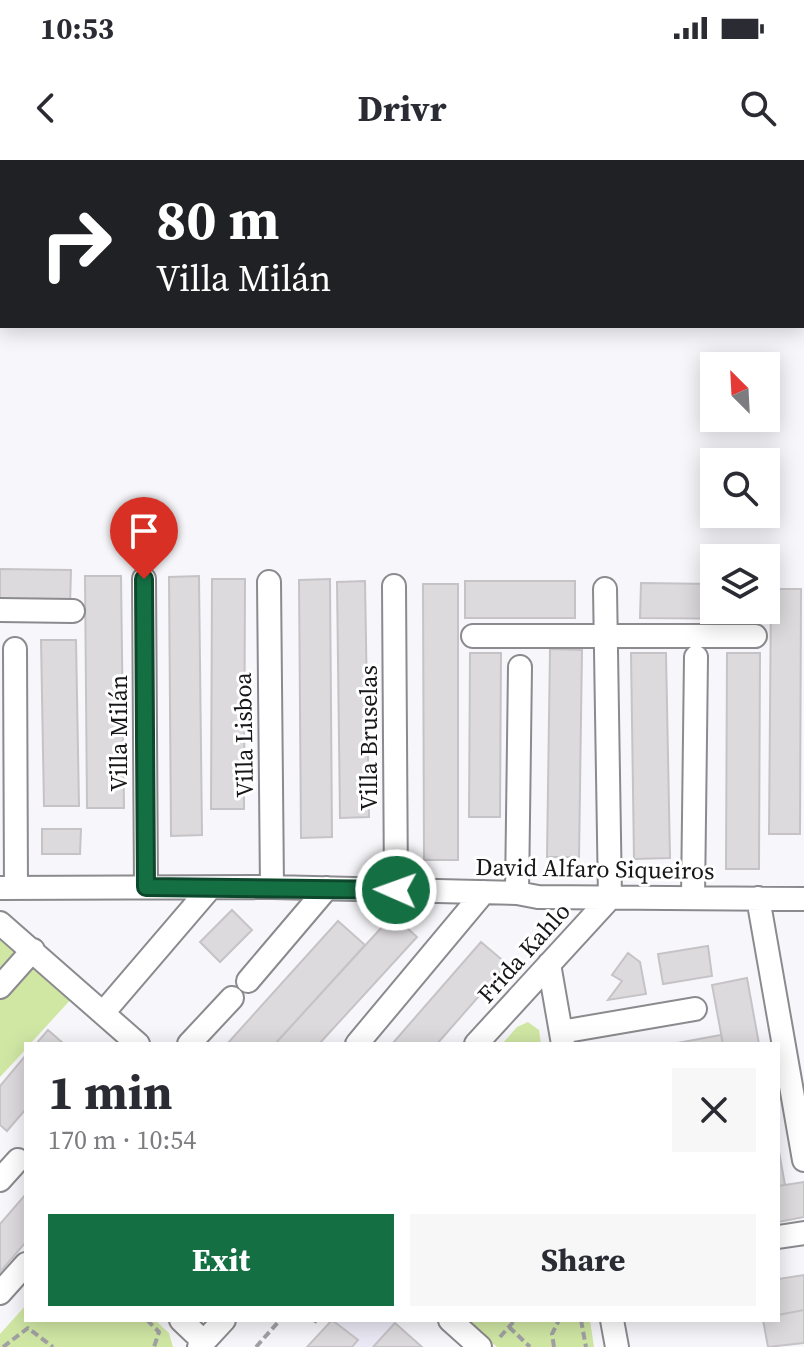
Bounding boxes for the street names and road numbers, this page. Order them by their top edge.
street label: Villa Bruselas [352,665,385,811]
street label: Villa Lisboa [226,671,261,798]
street label: Villa Milán [102,675,135,791]
street label: David Alfaro Siqueiros [475,850,715,887]
street label: Frida Kahlo [470,895,578,1010]

